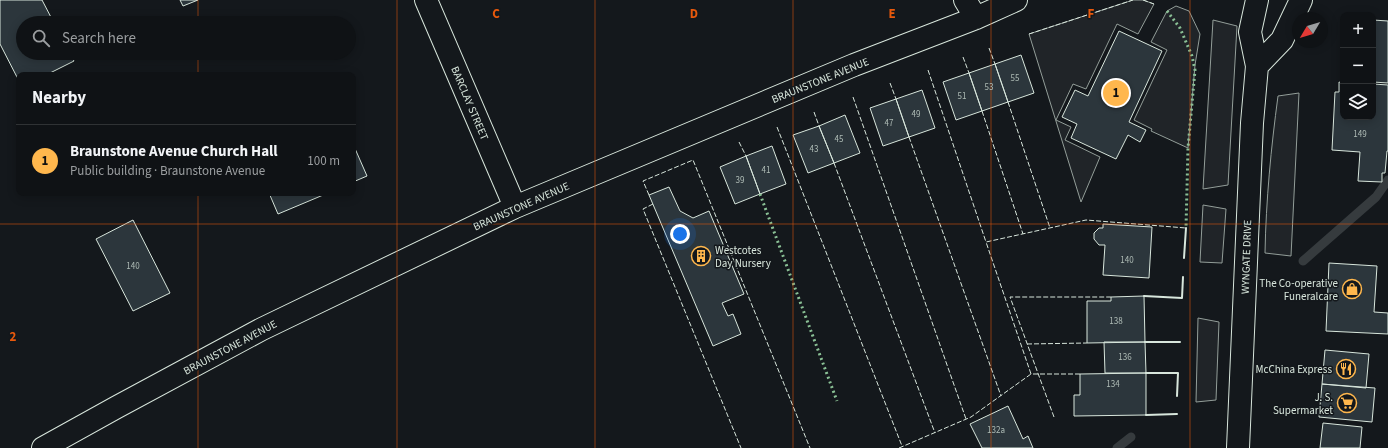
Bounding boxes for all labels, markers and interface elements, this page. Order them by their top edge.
text: C [492,5,500,23]
text: D [690,5,698,23]
text: E [888,5,896,23]
text: F [1088,5,1095,23]
north arrow [1292,12,1328,48]
map controls [1340,12,1376,120]
button: + [1340,12,1376,48]
search box [16,16,356,60]
icon: search [30,27,52,49]
text: Search here [62,28,136,49]
button: − [1340,48,1376,84]
street label: BRAUNSTONE AVENUE [769,54,871,107]
street label: BARCLAY STREET [447,64,492,143]
house number: 55 [1011,72,1020,85]
pin: 1 [1103,78,1129,108]
house number: 53 [985,81,994,94]
button: layers [1340,84,1376,120]
text: Nearby [32,86,86,110]
house number: 51 [958,90,966,103]
house number: 49 [912,108,921,121]
house number: 47 [885,117,894,130]
house number: 149 [1353,128,1367,141]
house number: 45 [835,133,844,146]
text: Braunstone Avenue Church Hall [70,141,278,162]
house number: 43 [810,143,819,156]
text: 1 [42,152,48,170]
text: 100 m [307,152,340,170]
text: Public building · Braunstone Avenue [70,162,265,180]
house number: 41 [762,164,770,177]
house number: 39 [736,174,745,187]
street label: BRAUNSTONE AVENUE [471,178,572,234]
street label: WYNGATE DRIVE [1238,219,1255,294]
your location [670,224,690,244]
place label: Westcotes Day Nursery [715,243,771,271]
building icon: Westcotes Day Nursery [690,245,712,267]
house number: 140 [1120,254,1134,267]
house number: 140 [126,260,140,273]
place label: The Co-operative Funeralcare [1259,276,1339,304]
shop icon: The Co-operative Funeralcare [1341,278,1363,300]
house number: 138 [1109,315,1123,328]
street label: BRAUNSTONE AVENUE [181,316,280,378]
text: 2 [10,328,17,346]
house number: 136 [1118,351,1132,364]
restaurant icon: McChina Express [1335,358,1357,380]
place label: McChina Express [1255,362,1332,377]
house number: 134 [1106,378,1120,391]
place label: J. S. Supermarket [1273,390,1333,418]
supermarket icon: J. S. Supermarket [1336,392,1358,414]
house number: 132a [987,424,1005,437]

